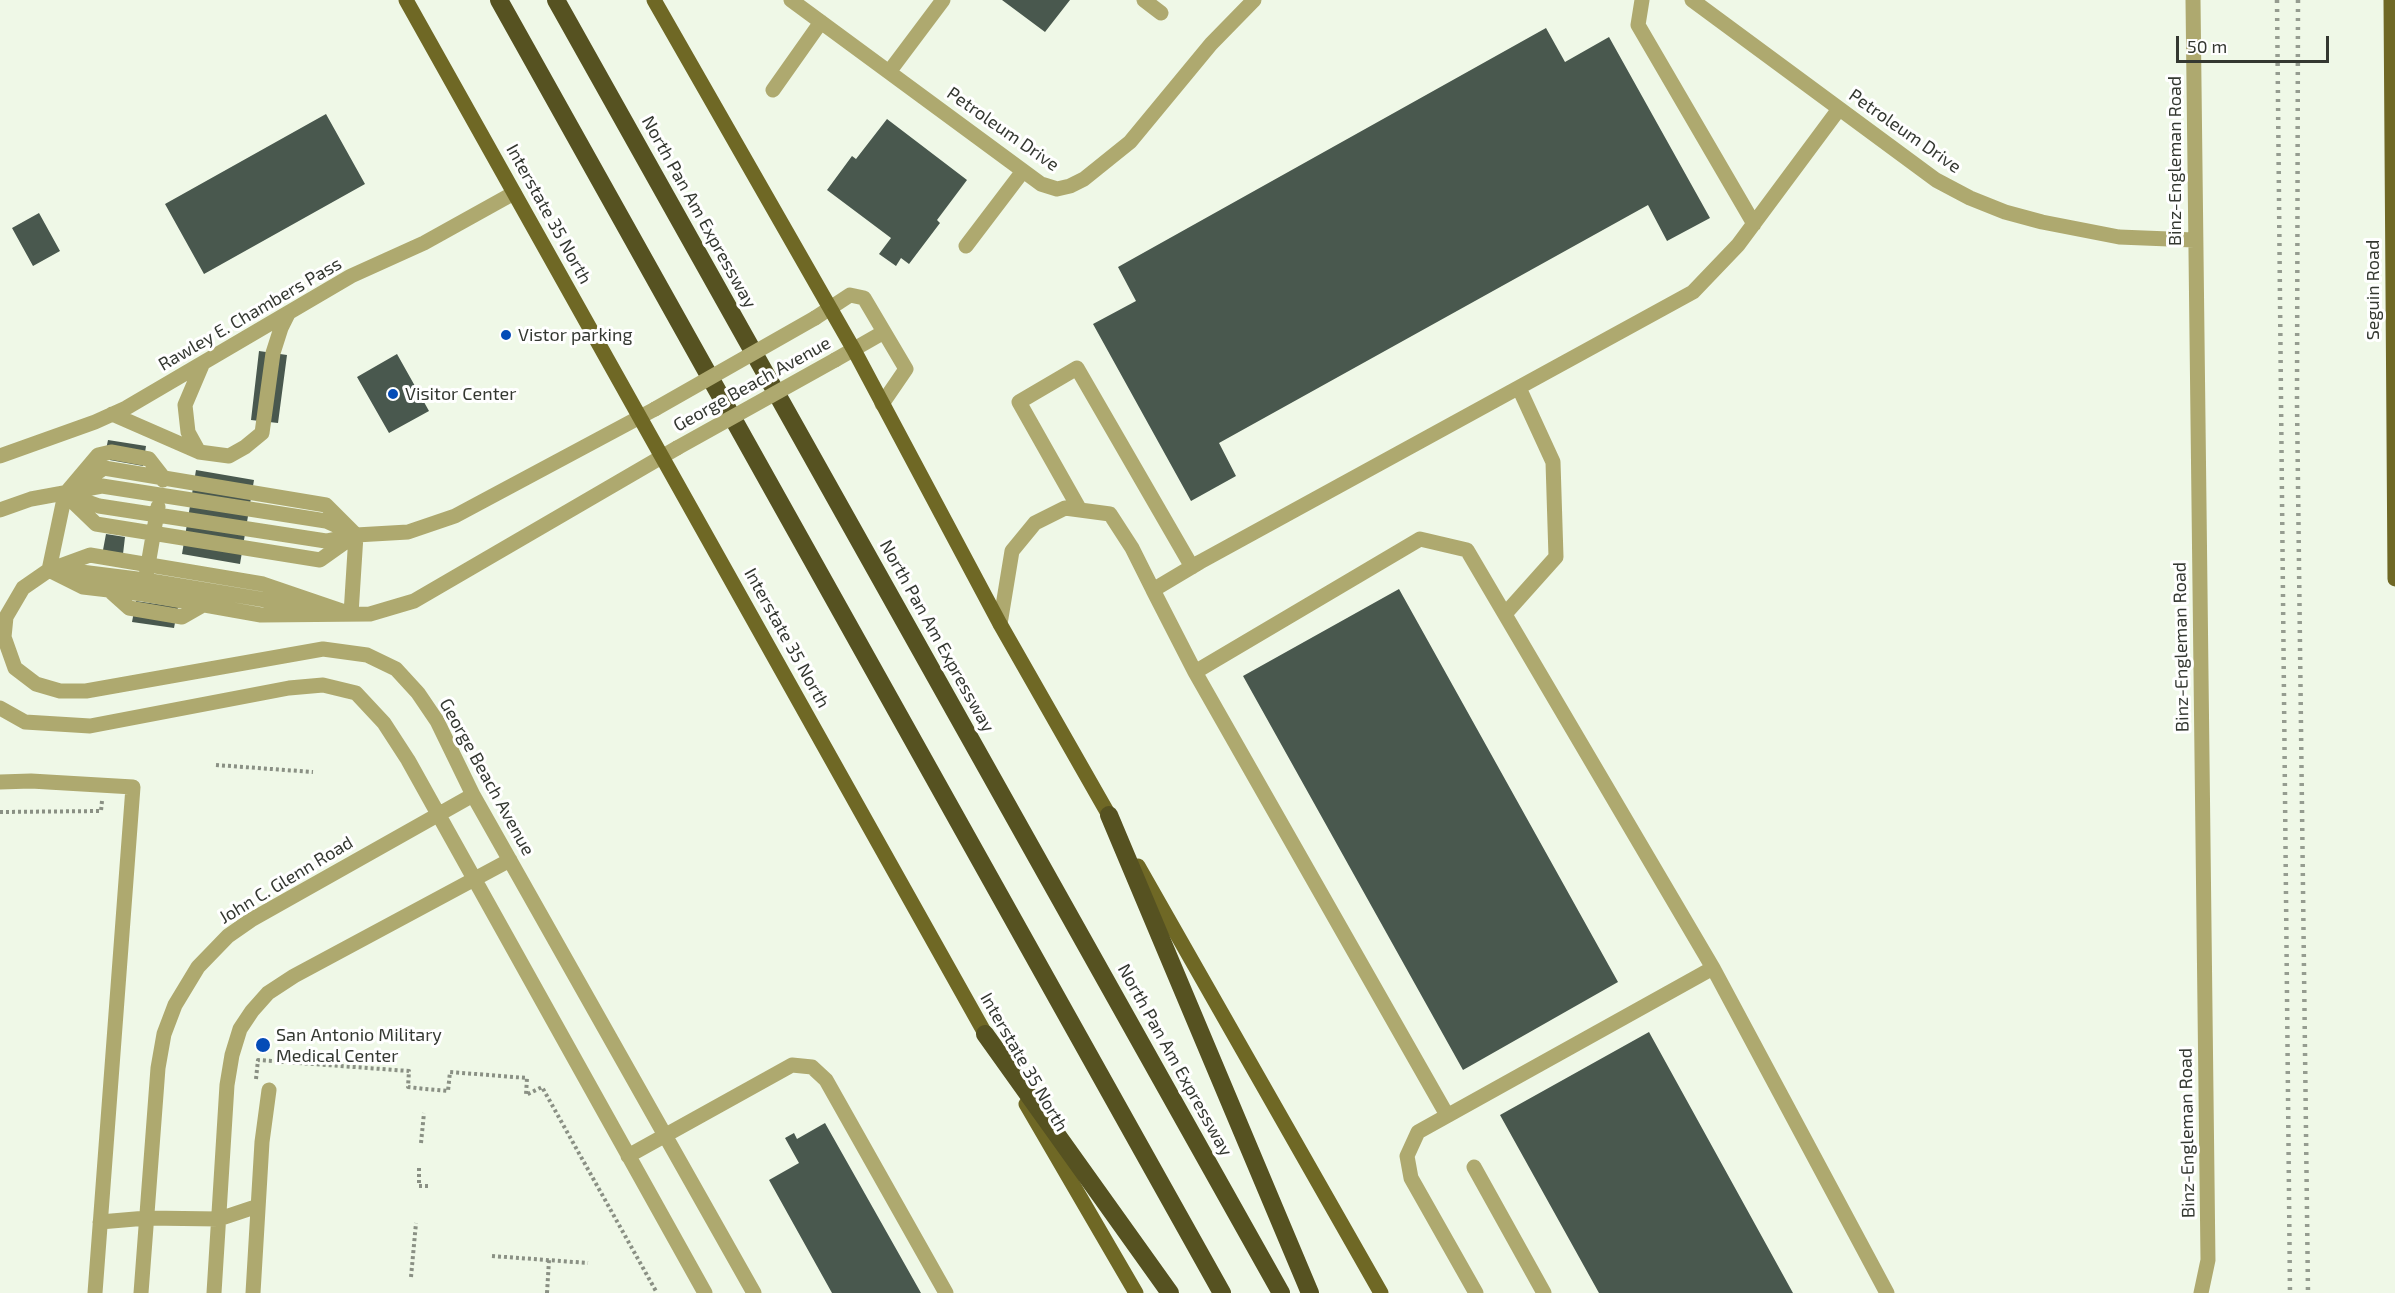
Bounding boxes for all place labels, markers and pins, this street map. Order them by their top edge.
place label: Vistor parking [518,324,633,346]
marker: Vistor parking [499,328,513,342]
place label: Visitor Center [405,383,516,405]
marker: Visitor Center [386,387,400,401]
place label: San Antonio Military Medical Center [276,1024,442,1066]
marker: San Antonio Military Medical Center [254,1036,272,1054]

